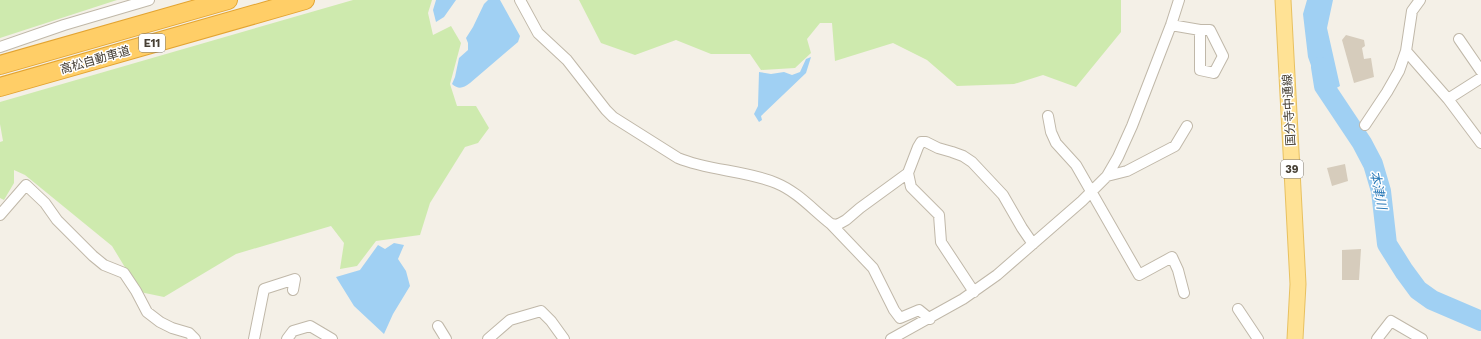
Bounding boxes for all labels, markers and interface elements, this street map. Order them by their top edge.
road number: E11 [139,34,165,52]
street label: 高松自動車道 [58,43,132,77]
street label: 国分寺中通線 [1280,74,1298,146]
road number: 39 [1281,160,1303,178]
water label: 本津川 [1367,170,1390,213]

